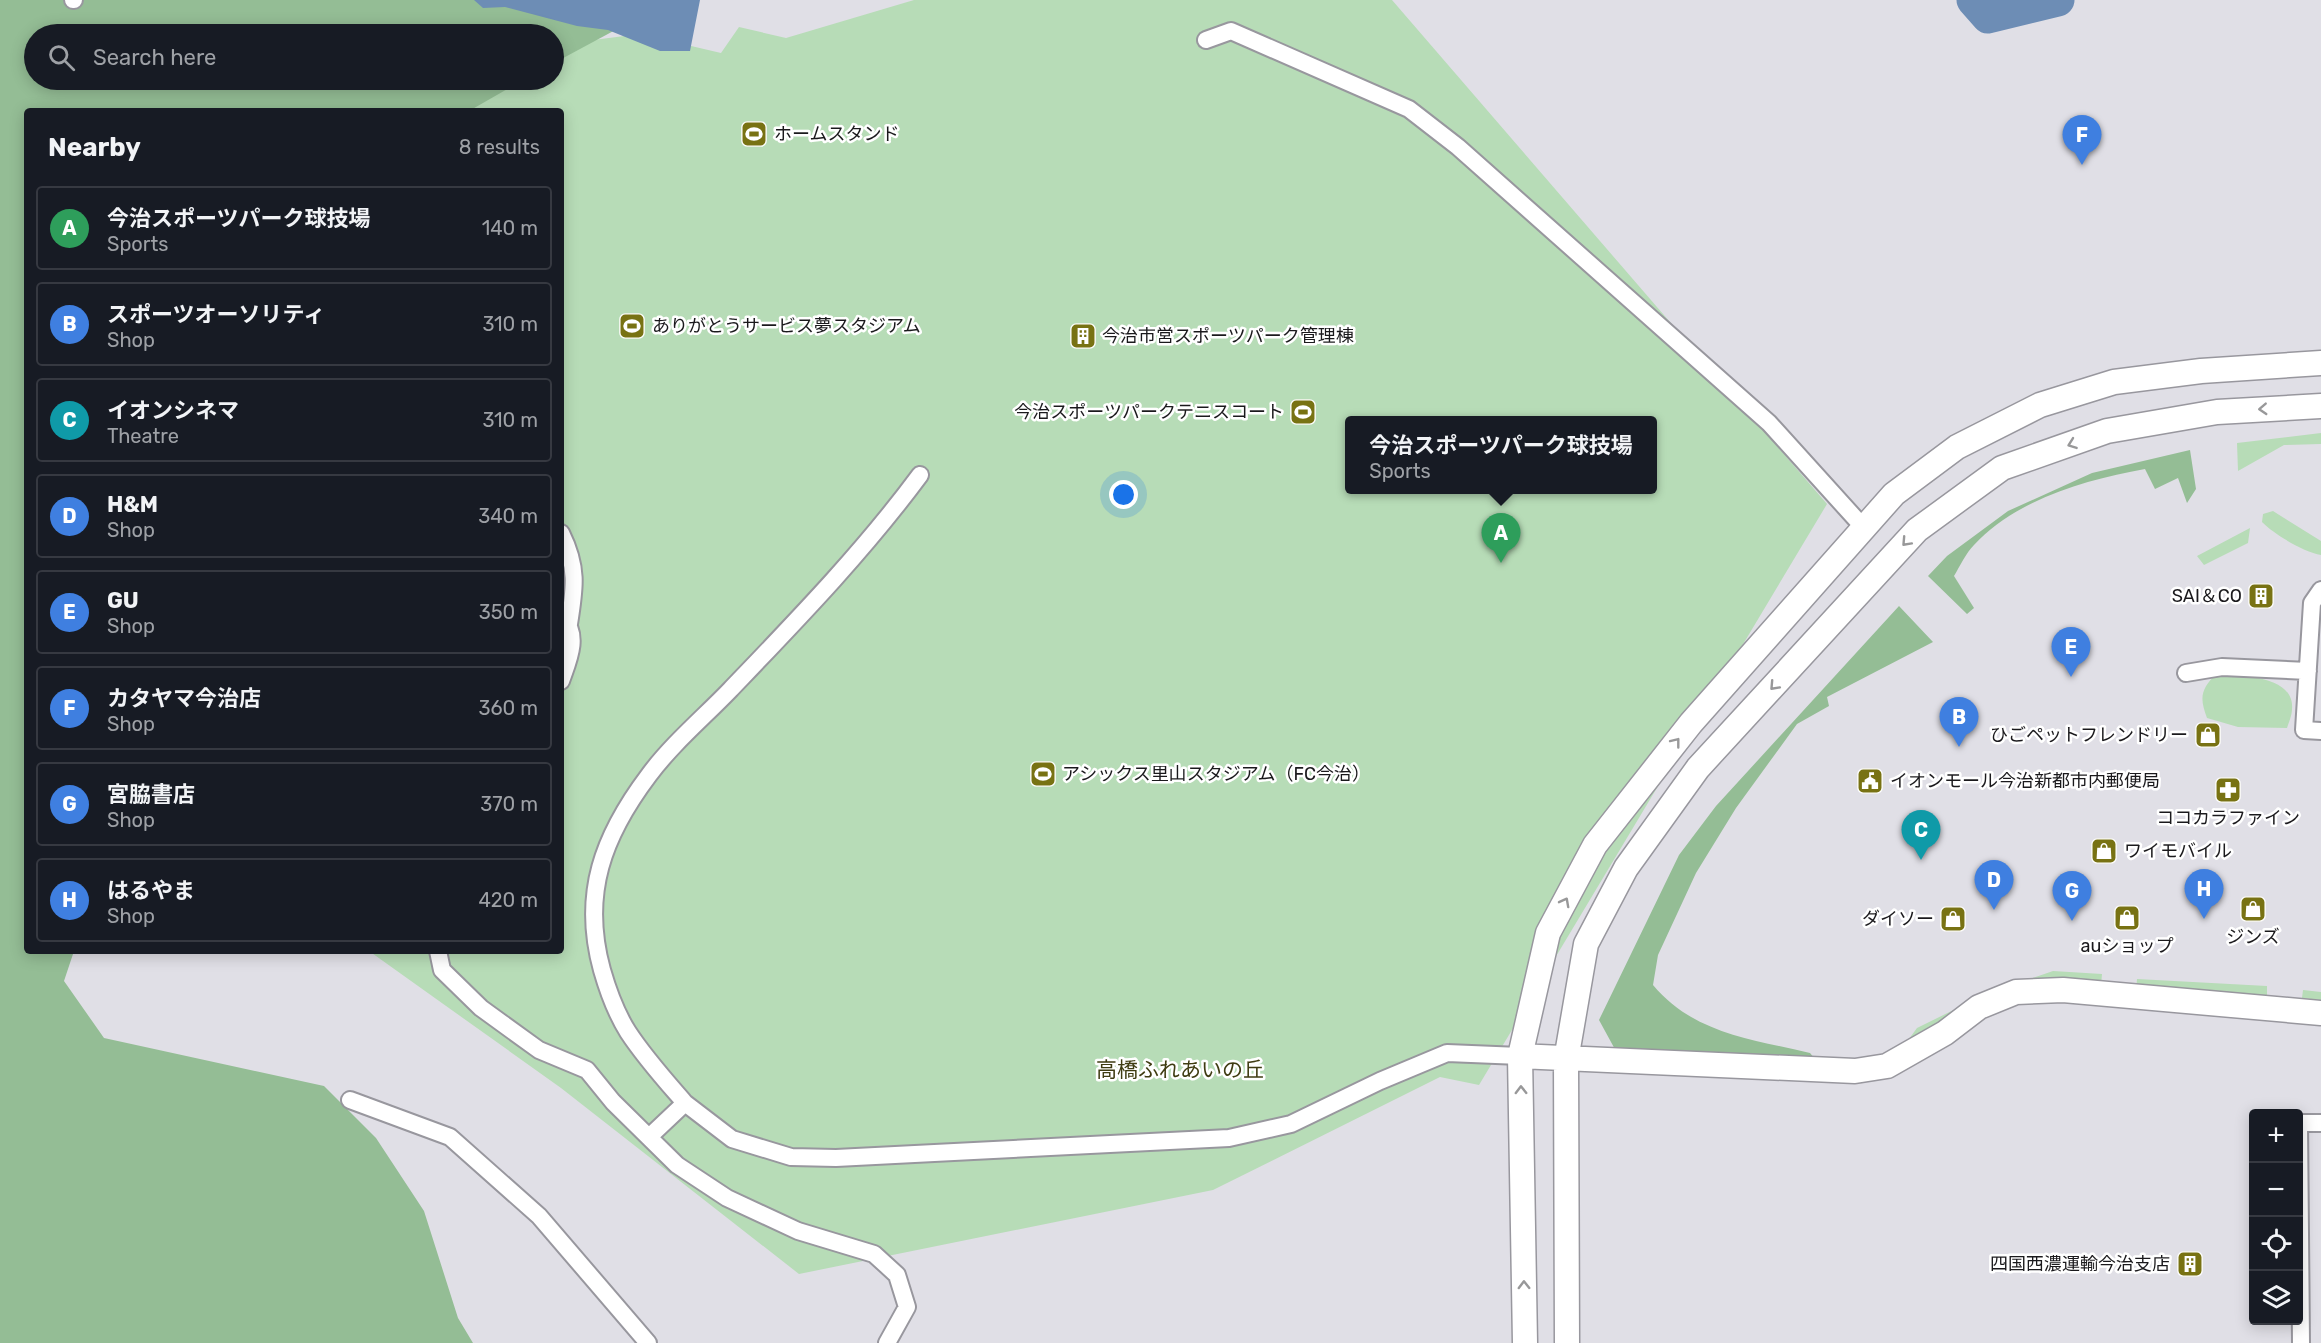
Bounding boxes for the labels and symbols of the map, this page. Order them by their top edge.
pin: F [2062,116,2102,165]
sports icon: ホームスタンド [739,119,769,149]
place label: ホームスタンド [774,123,899,145]
sports icon: ありがとうサービス夢スタジアム [617,311,647,341]
place label: ありがとうサービス夢スタジアム [652,315,921,337]
building icon: 今治市営スポーツパーク管理棟 [1068,321,1098,351]
place label: 今治市営スポーツパーク管理棟 [1102,325,1354,347]
sports icon: 今治スポーツパークテニスコート [1288,397,1318,427]
place label: 今治スポーツパークテニスコート [1014,401,1284,423]
one-way arrow [2258,402,2267,415]
one-way arrow [2067,436,2077,449]
your location [1109,480,1138,509]
pin: A [1482,514,1520,563]
one-way arrow [1902,536,1913,546]
building icon: SAI＆CO [2246,581,2276,611]
place label: SAI＆CO [2172,585,2242,607]
pin: E [2052,628,2090,677]
one-way arrow [1770,679,1781,689]
pin: B [1940,698,1978,747]
shop icon: ひごペットフレンドリー [2193,720,2223,750]
place label: ひごペットフレンドリー [1990,724,2188,746]
one-way arrow [1668,738,1679,749]
sports icon: アシックス里山スタジアム（FC今治） [1028,759,1058,789]
place label: アシックス里山スタジアム（FC今治） [1062,763,1370,785]
public building icon: イオンモール今治新都市内郵便局 [1855,766,1885,796]
place label: イオンモール今治新都市内郵便局 [1890,770,2160,792]
pharmacy icon: ココカラファイン [2213,775,2243,805]
place label: ココカラファイン [2156,807,2300,829]
pin: C [1902,810,1940,860]
shop icon: ワイモバイル [2089,836,2119,866]
place label: ワイモバイル [2124,840,2232,862]
pin: D [1974,860,2014,910]
pin: H [2184,870,2224,919]
pin: G [2052,872,2092,921]
shop icon: ジンズ [2238,894,2268,924]
one-way arrow [1558,897,1569,908]
shop icon: auショップ [2112,903,2142,933]
shop icon: ダイソー [1938,904,1968,934]
place label: ダイソー [1862,908,1934,930]
place label: ジンズ [2226,926,2280,948]
place label: auショップ [2081,935,2173,957]
district label: 高橋ふれあいの丘 [1096,1057,1264,1082]
one-way arrow [1515,1085,1527,1094]
building icon: 四国西濃運輸今治支店 [2175,1249,2205,1279]
place label: 四国西濃運輸今治支店 [1990,1253,2170,1275]
one-way arrow [1518,1280,1530,1289]

